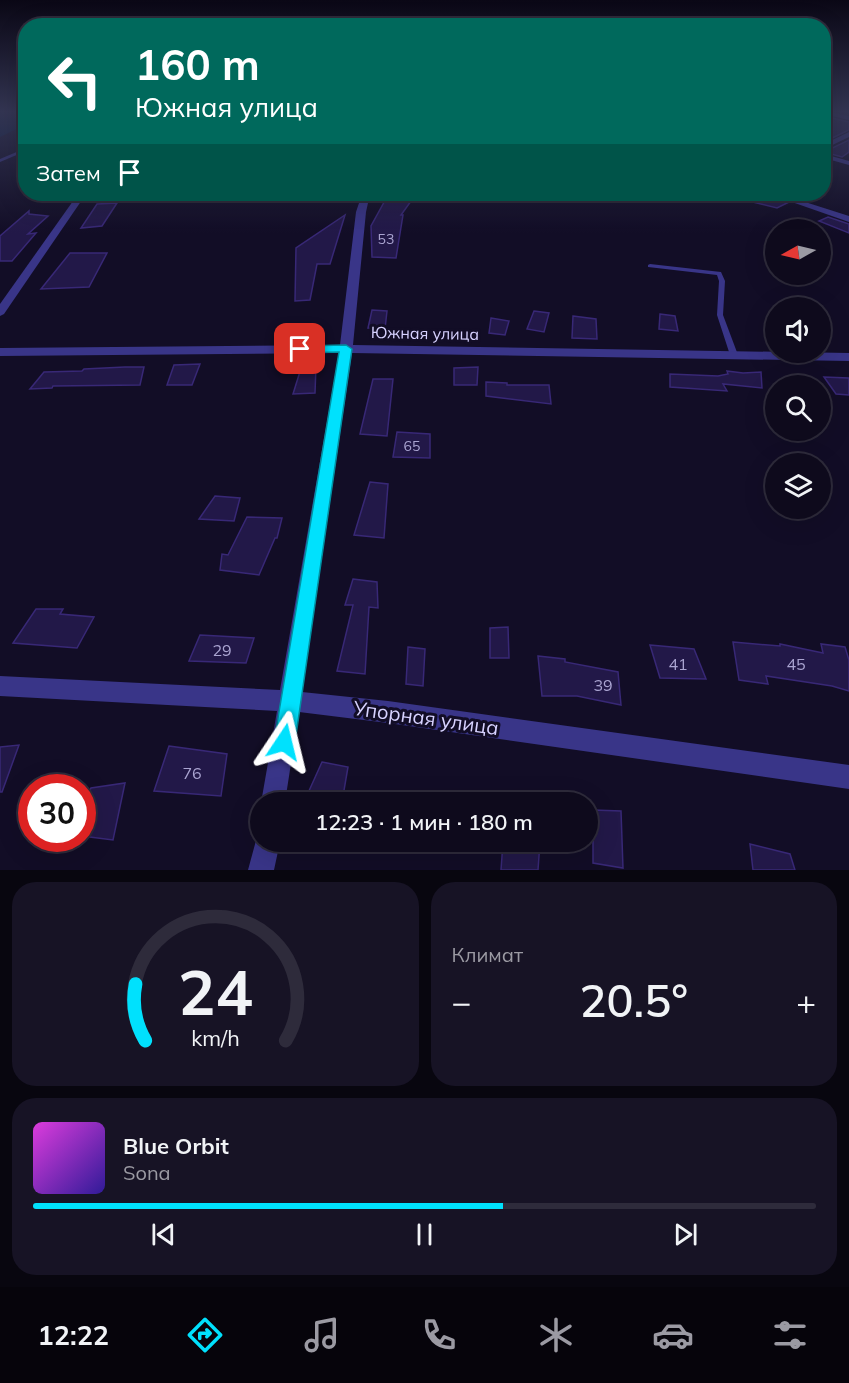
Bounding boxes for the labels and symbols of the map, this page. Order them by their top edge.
north arrow [765,219,831,285]
house number: 53 [378,230,394,248]
street label: Южная улица [371,322,479,344]
pin [274,323,325,374]
house number: 65 [404,437,420,455]
house number: 29 [212,640,232,660]
house number: 41 [668,654,688,674]
house number: 45 [786,654,806,674]
house number: 39 [593,675,613,695]
street label: Упорная улица [351,695,500,740]
position arrow [252,710,316,774]
house number: 76 [182,763,202,783]
speed limit sign: 30 [18,774,96,852]

